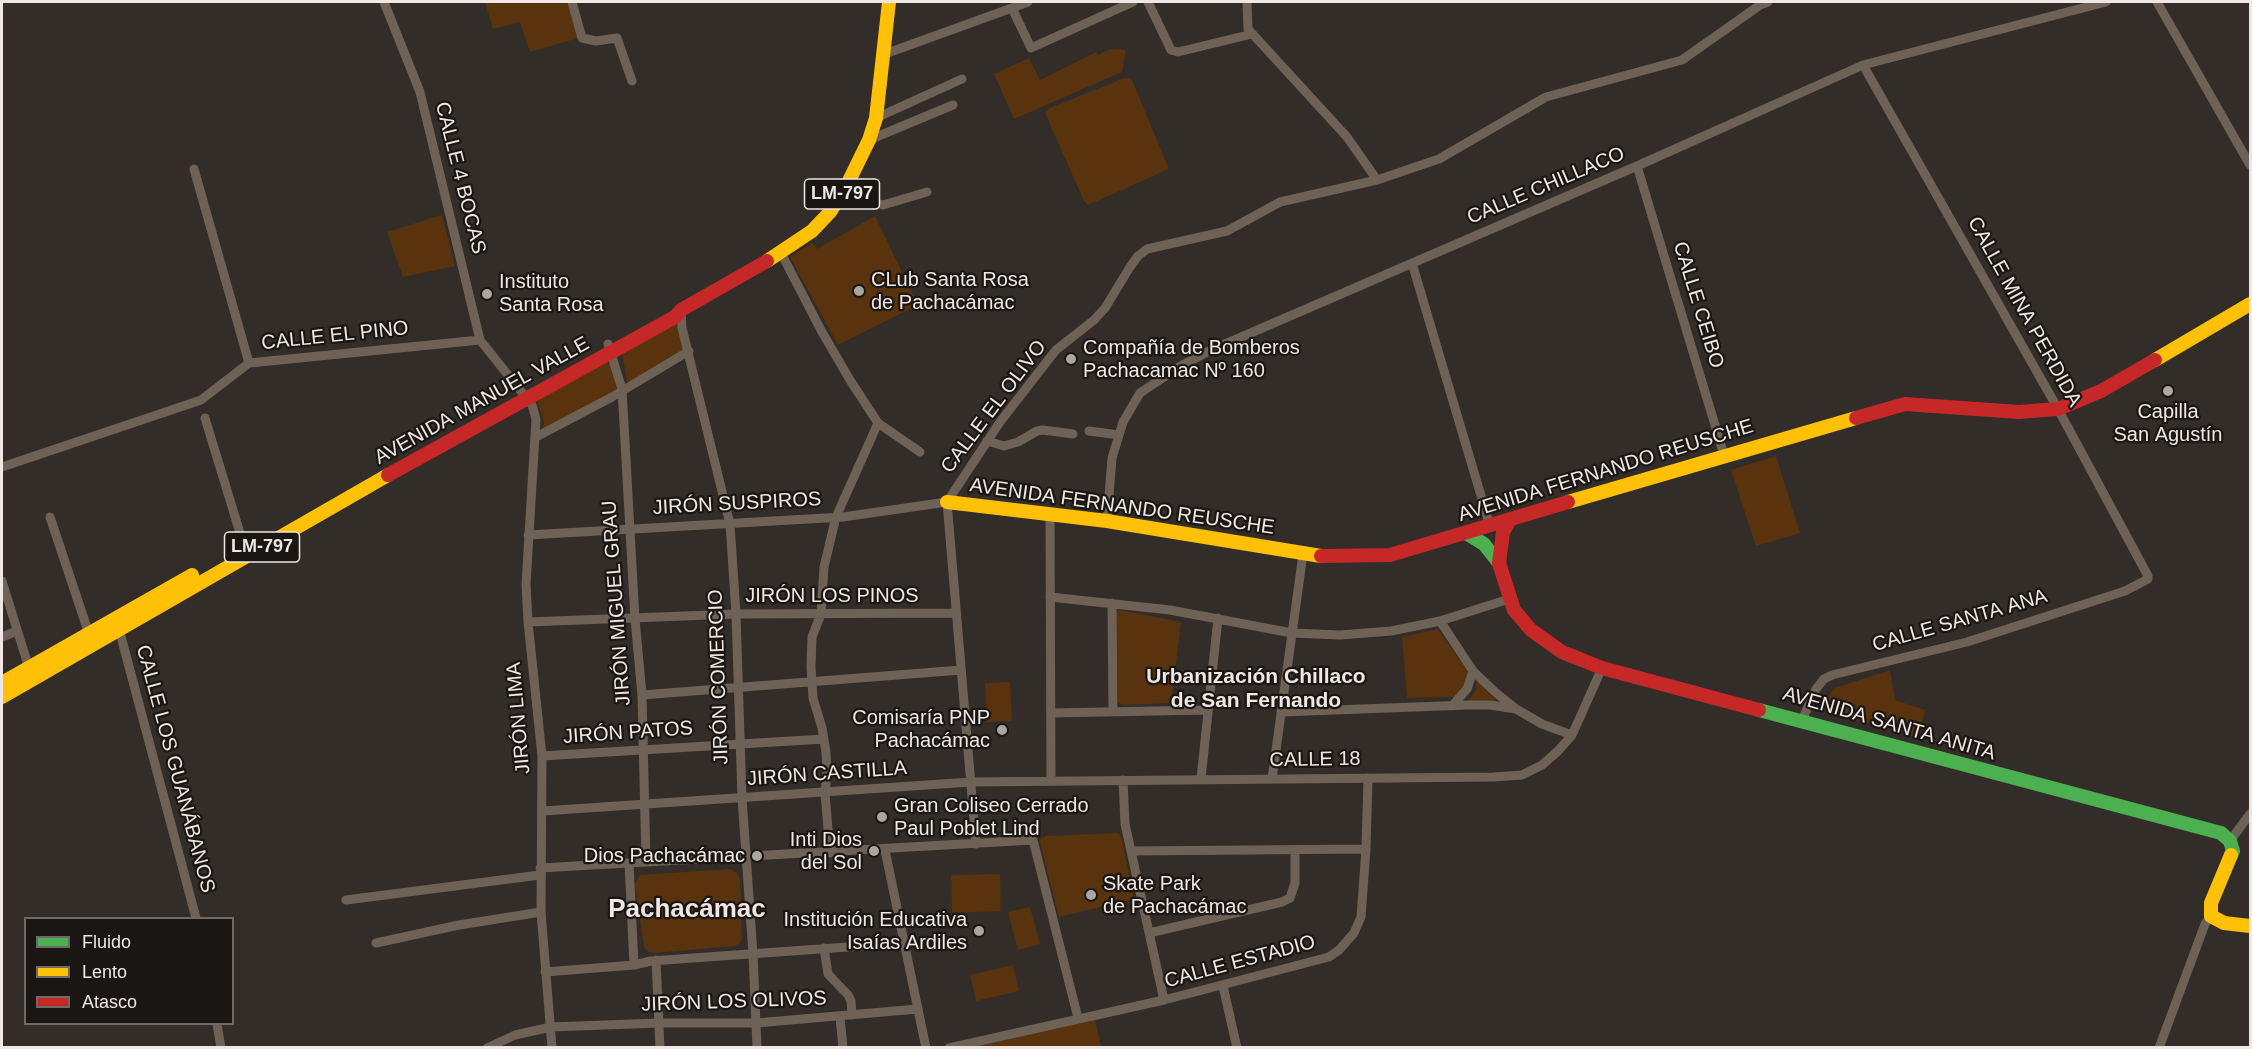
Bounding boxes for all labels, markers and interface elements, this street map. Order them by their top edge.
street label: CALLE 4 BOCAS [430,100,490,256]
street label: CALLE CHILLACO [1464,142,1628,230]
road number: LM-797 [804,179,880,209]
street label: CALLE MINA PERDIDA [1962,213,2086,411]
street label: CALLE CEIBO [1667,239,1729,371]
place label: CLub Santa Rosa de Pachacámac [871,268,1029,315]
place label: Instituto Santa Rosa [499,270,604,317]
marker: CLub Santa Rosa de Pachacámac [852,284,866,298]
marker: Instituto Santa Rosa [480,287,494,301]
street label: CALLE EL PINO [260,316,410,356]
street label: AVENIDA MANUEL VALLE [371,332,593,470]
street label: CALLE EL OLIVO [936,336,1052,478]
place label: Compañía de Bomberos Pachacamac Nº 160 [1083,336,1300,383]
marker: Compañía de Bomberos Pachacamac Nº 160 [1064,352,1078,366]
marker: Capilla San Agustín [2161,384,2175,398]
place label: Capilla San Agustín [2114,400,2222,447]
street label: AVENIDA FERNANDO REUSCHE [1455,415,1757,527]
street label: AVENIDA FERNANDO REUSCHE [968,474,1276,540]
street label: JIRÓN SUSPIROS [652,488,822,520]
street label: JIRÓN MIGUEL GRAU [598,500,636,706]
road number: LM-797 [224,532,300,562]
street label: JIRÓN LOS PINOS [745,584,919,608]
street label: CALLE SANTA ANA [1870,585,2050,657]
street label: JIRÓN COMERCIO [704,589,734,765]
street label: CALLE LOS GUANÁBANOS [130,642,220,896]
street label: JIRÓN LIMA [502,661,536,775]
district label: Urbanización Chillaco de San Fernando [1146,664,1366,714]
street label: AVENIDA SANTA ANITA [1780,682,1998,766]
place label: Comisaría PNP Pachacámac [852,706,990,753]
street label: JIRÓN PATOS [562,716,694,750]
marker: Comisaría PNP Pachacámac [995,723,1009,737]
street label: CALLE 18 [1269,747,1361,773]
street label: JIRÓN CASTILLA [746,756,908,792]
place label: Gran Coliseo Cerrado Paul Poblet Lind [894,794,1089,841]
marker: Gran Coliseo Cerrado Paul Poblet Lind [875,810,889,824]
place label: Inti Dios del Sol [790,828,862,875]
place label: Dios Pachacámac [584,844,745,868]
marker: Inti Dios del Sol [867,844,881,858]
marker: Dios Pachacámac [750,849,764,863]
place label: Skate Park de Pachacámac [1103,872,1246,919]
marker: Skate Park de Pachacámac [1084,888,1098,902]
district label: Pachacámac [608,894,766,926]
place label: Institución Educativa Isaías Ardiles [784,908,967,955]
legend [24,917,234,1025]
marker: Institución Educativa Isaías Ardiles [972,924,986,938]
street label: CALLE ESTADIO [1162,930,1318,994]
text: Fluido [82,932,131,952]
text: Lento [82,962,127,982]
street label: JIRÓN LOS OLIVOS [641,987,827,1017]
text: Atasco [82,992,137,1012]

